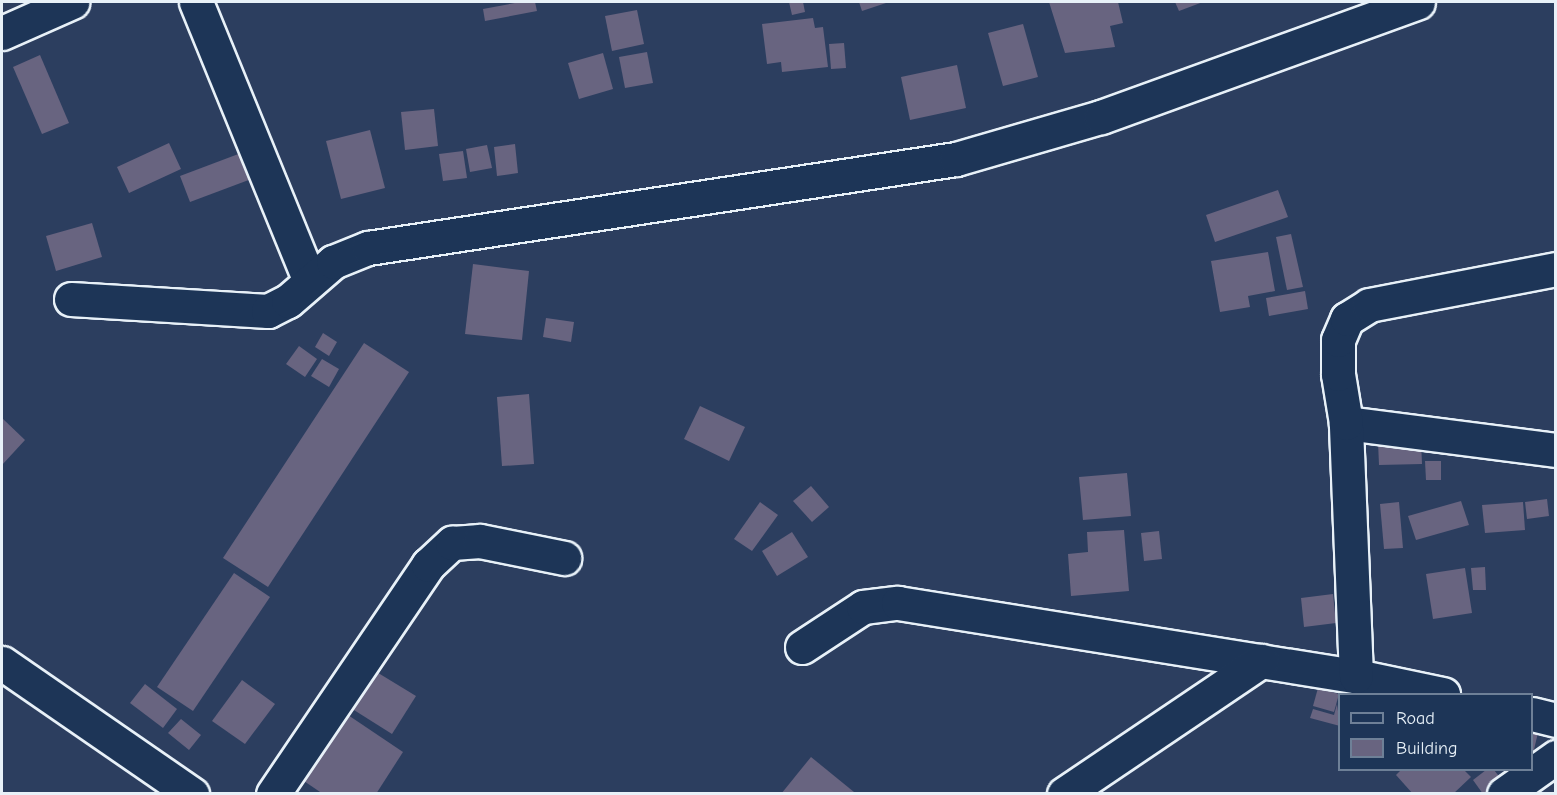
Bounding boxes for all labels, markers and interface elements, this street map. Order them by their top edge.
legend [1338,693,1533,771]
text: Road [1396,708,1435,729]
text: Building [1396,738,1458,759]

